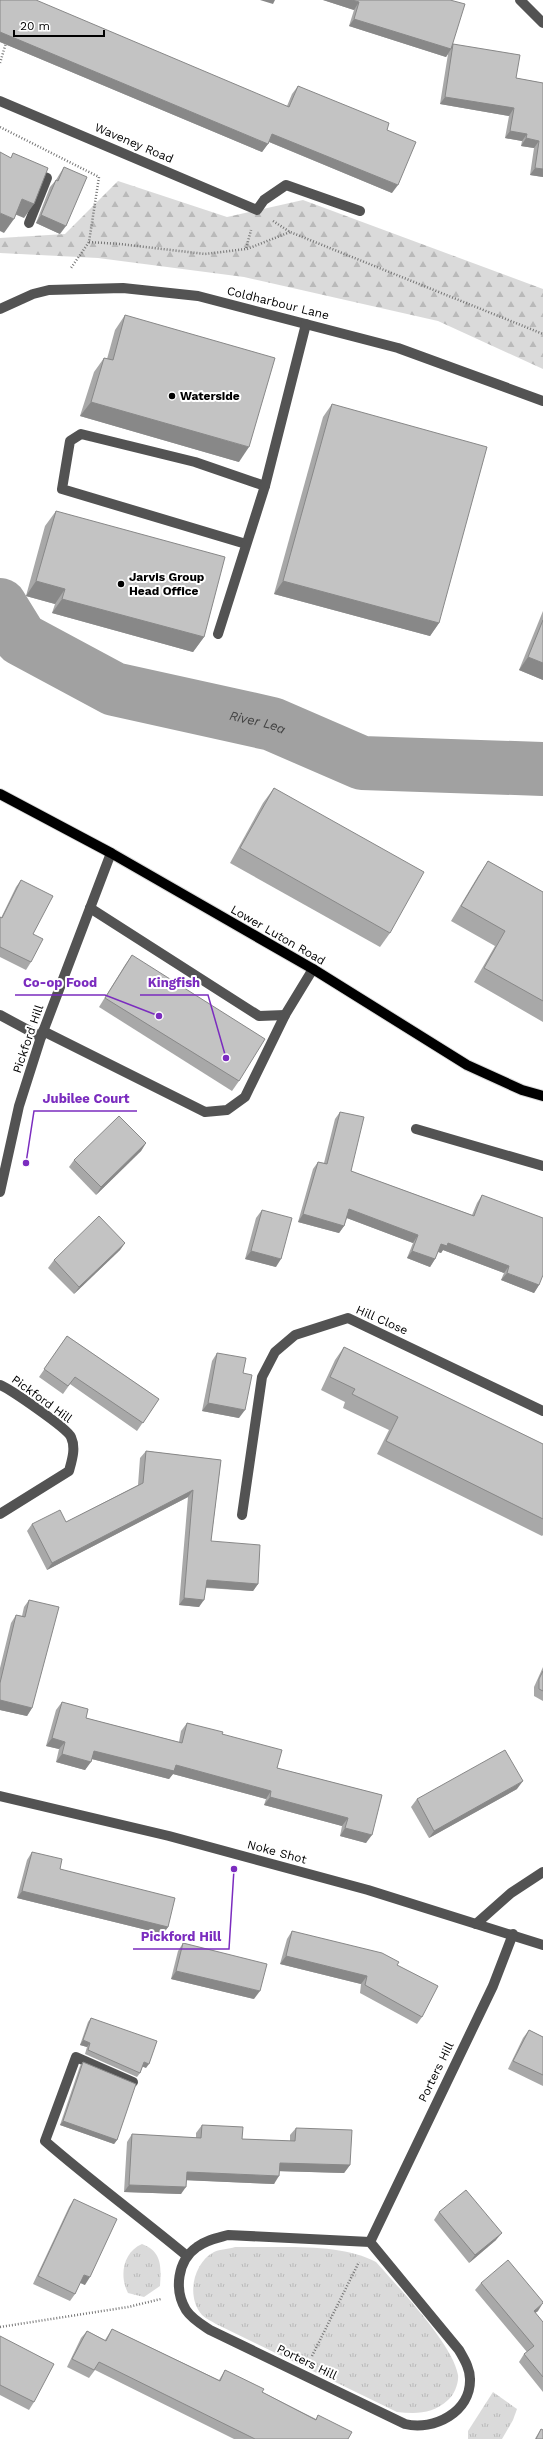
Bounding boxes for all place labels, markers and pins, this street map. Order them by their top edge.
place label: Waterside [180,389,240,403]
marker: Waterside [167,391,177,401]
place label: Jarvis Group Head Office [129,570,205,598]
marker: Jarvis Group Head Office [116,579,126,589]
callout: Co-op Food [15,970,105,995]
callout: Kingfish [140,970,208,995]
callout: Jubilee Court [34,1086,137,1111]
callout: Pickford Hill [133,1924,229,1949]

